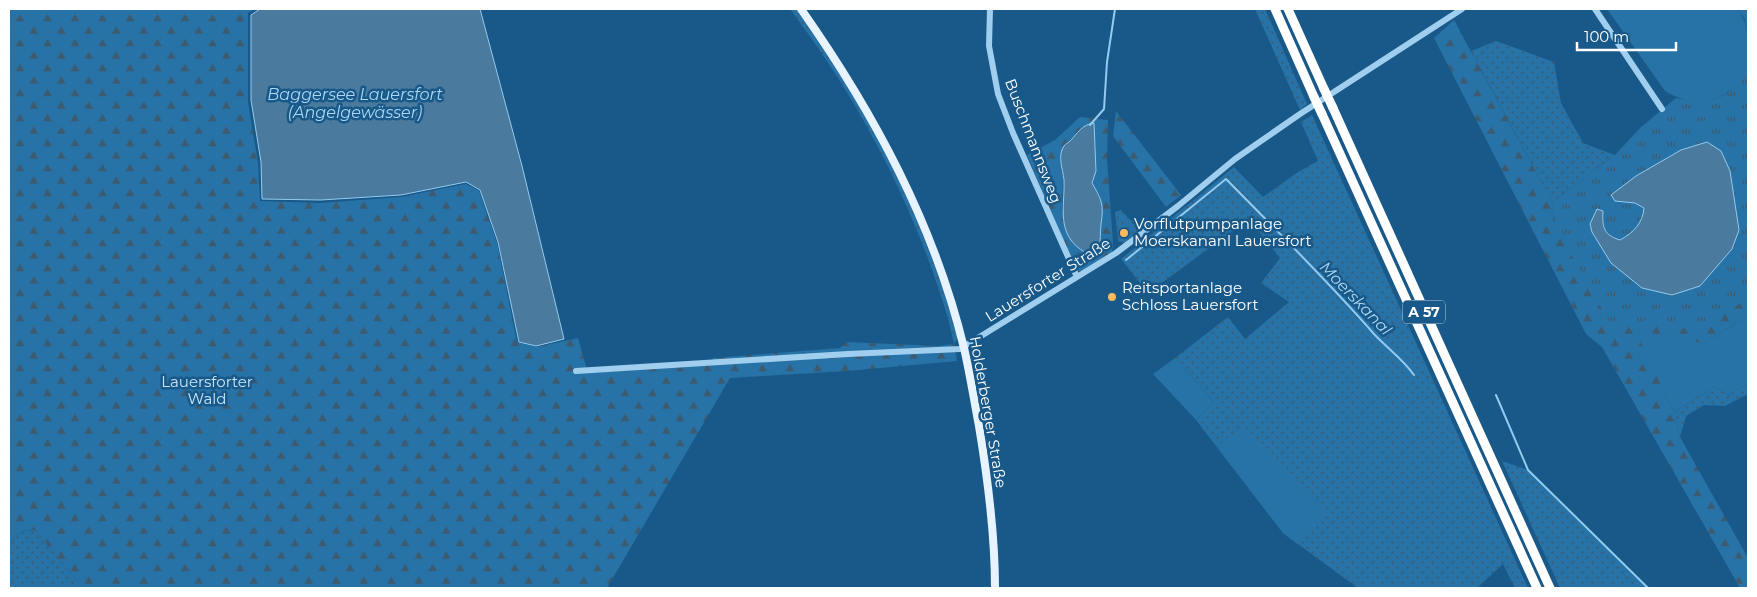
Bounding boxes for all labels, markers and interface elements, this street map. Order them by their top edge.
scale bar [1577,20,1676,52]
text: 100 m [1584,27,1629,46]
street label: Buschmannsweg [1001,76,1066,206]
water label: Baggersee Lauersfort (Angelgewässer) [267,85,443,122]
place label: Vorflutpumpanlage Moerskananl Lauersfort [1134,214,1312,250]
marker: Vorflutpumpanlage Moerskananl Lauersfort [1118,227,1130,239]
street label: Lauersforter Straße [982,233,1114,326]
water label: Moerskanal [1316,258,1396,340]
place label: Reitsportanlage Schloss Lauersfort [1122,278,1259,314]
marker: Reitsportanlage Schloss Lauersfort [1106,291,1118,303]
road number: A 57 [1403,300,1445,324]
street label: Holderberger Straße [966,335,1011,489]
park label: Lauersforter Wald [161,372,253,408]

